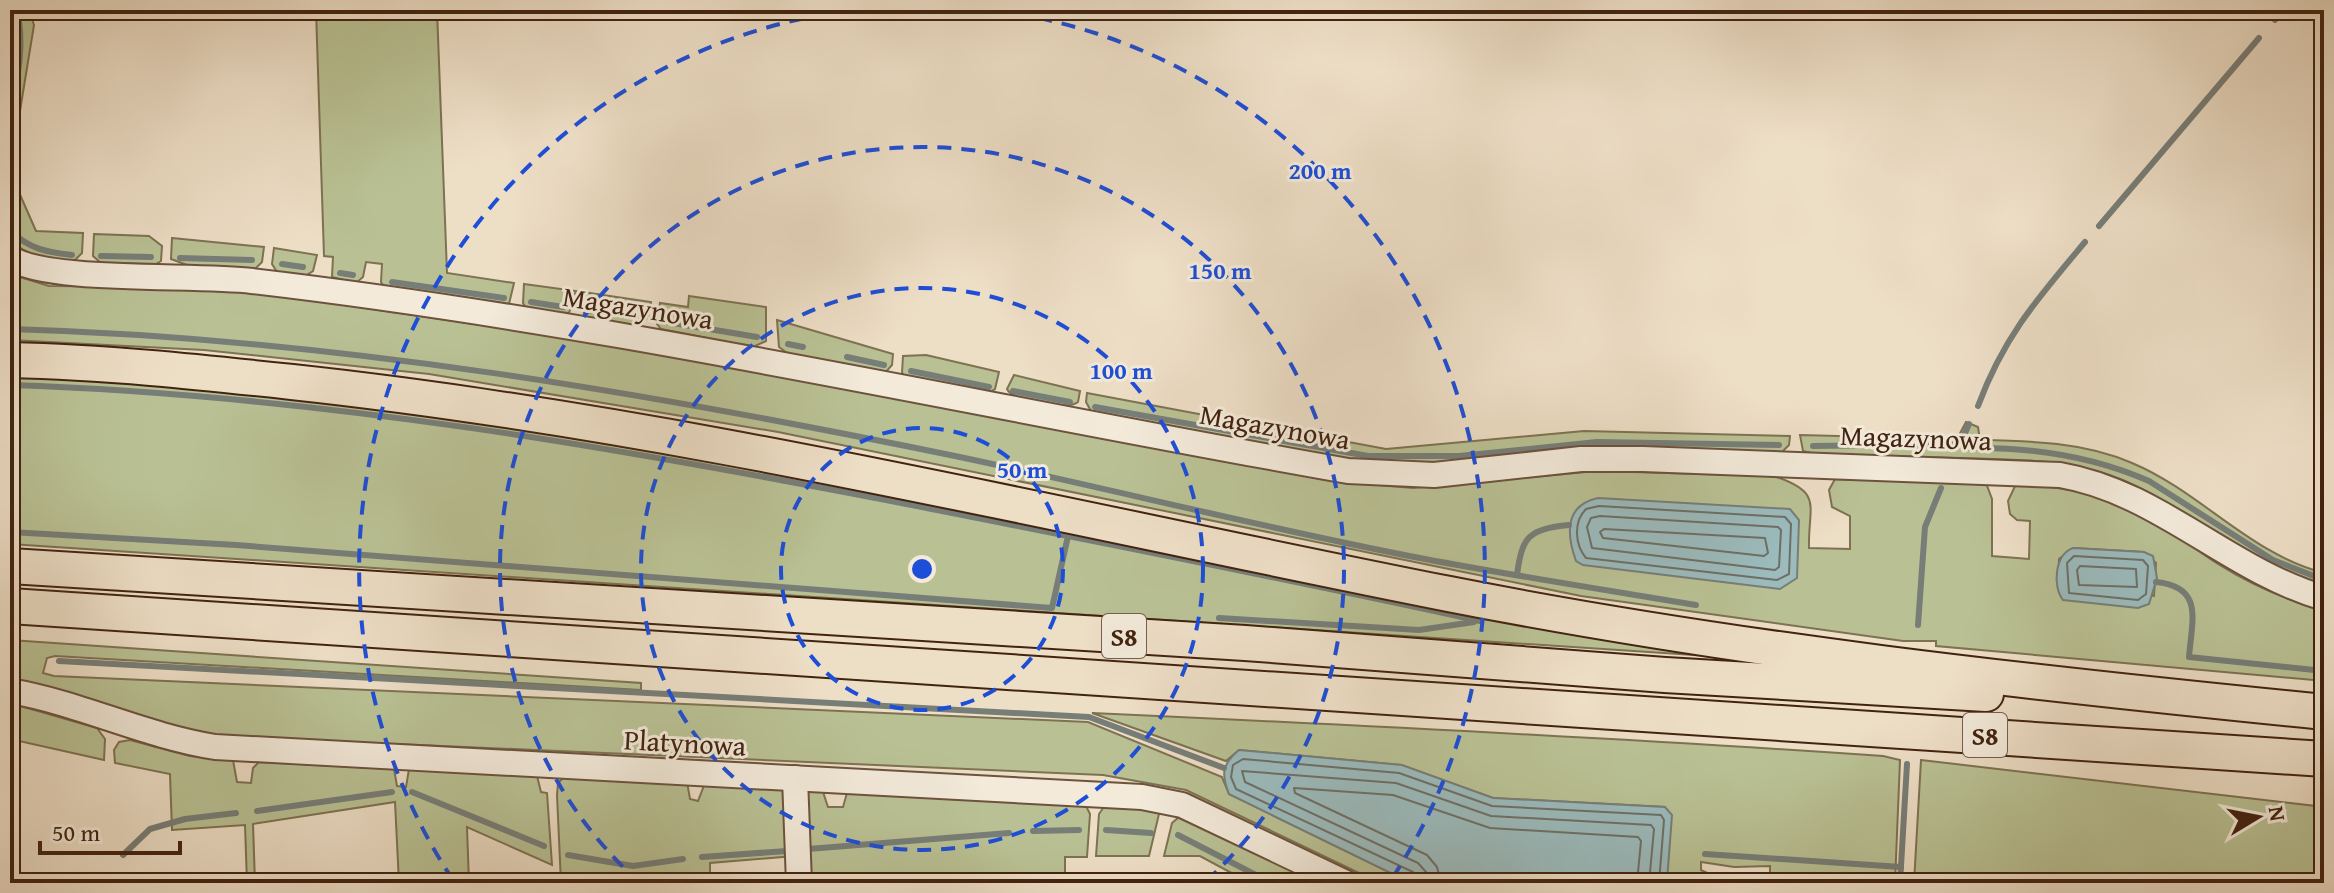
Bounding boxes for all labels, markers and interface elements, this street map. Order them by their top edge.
text: 200 m [1288,153,1352,188]
text: 150 m [1188,253,1252,288]
street label: Magazynowa [560,275,717,339]
text: 100 m [1089,353,1153,388]
street label: Magazynowa [1197,393,1354,460]
street label: Magazynowa [1839,414,1993,460]
text: 50 m [997,452,1048,487]
centre of rings [908,555,936,583]
road number: S8 [1102,614,1146,658]
road number: S8 [1963,713,2007,757]
street label: Platynowa [623,718,748,766]
north arrow [2218,777,2298,857]
text: N [2261,804,2295,824]
scale bar [40,805,180,855]
text: 50 m [52,815,100,850]

